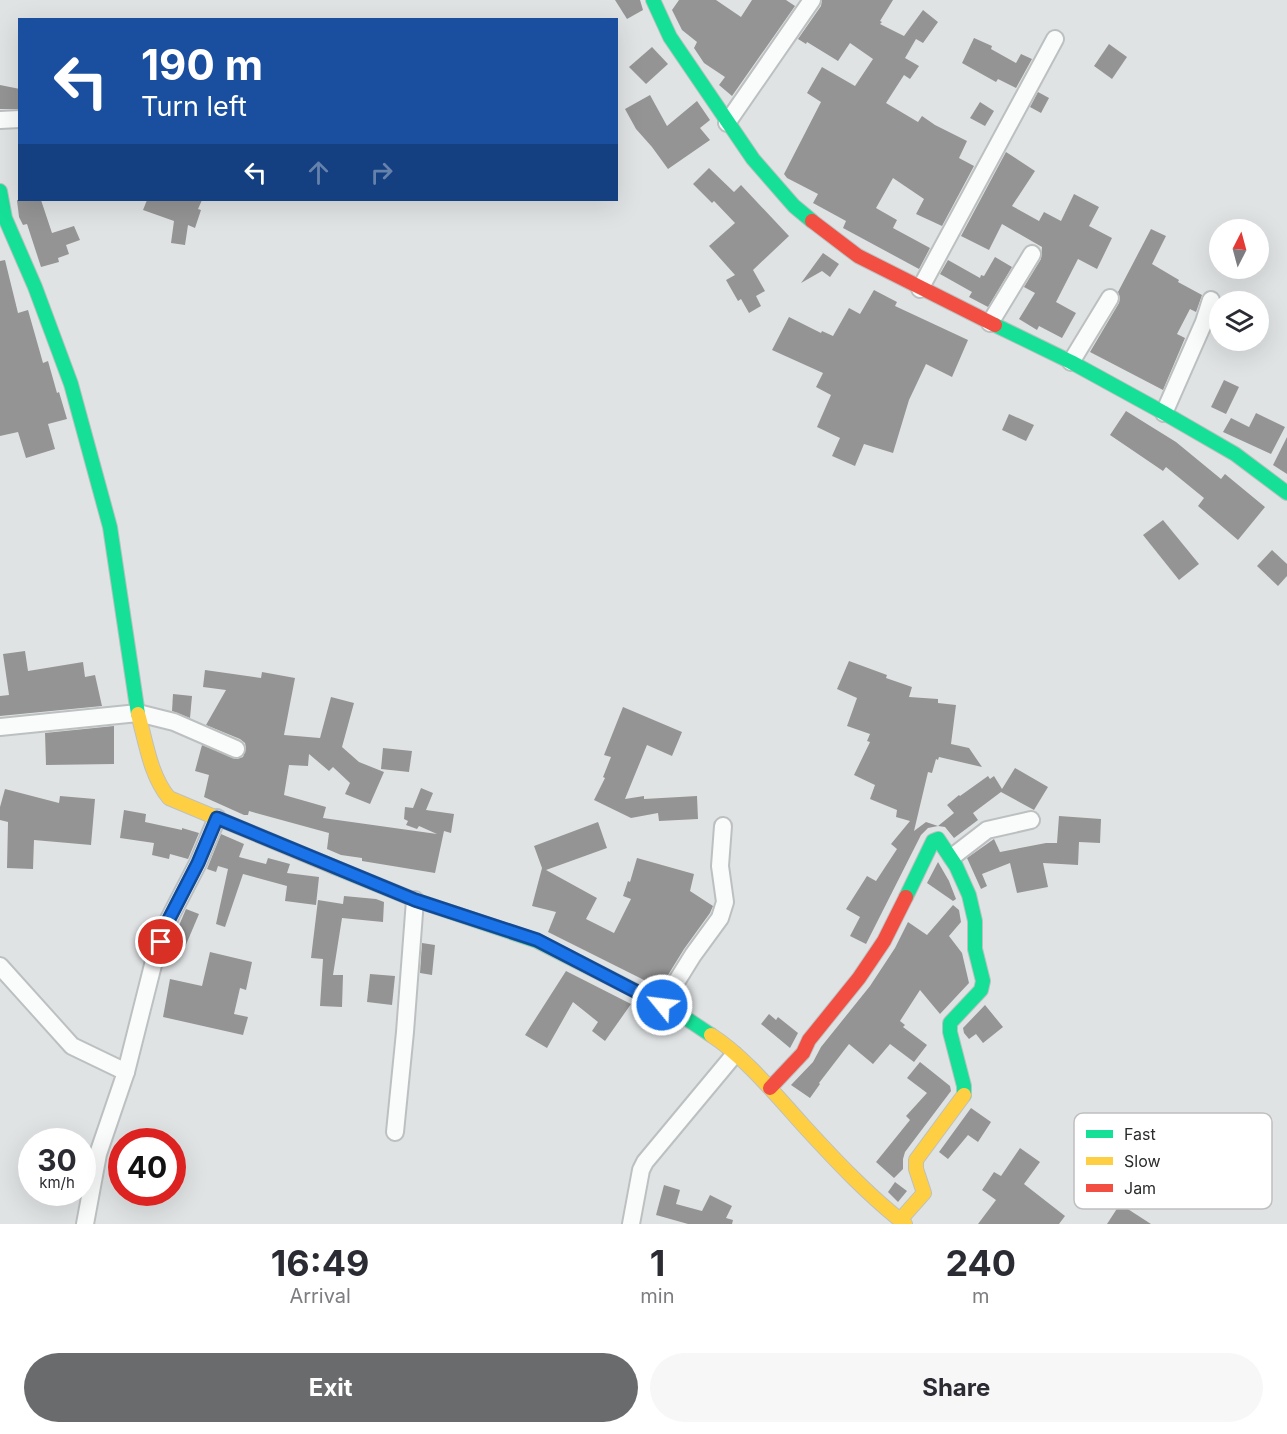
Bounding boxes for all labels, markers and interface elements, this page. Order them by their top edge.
text: 190 m [141,39,263,90]
icon: left [42,42,120,120]
text: Turn left [141,90,247,123]
icon: left [239,156,272,189]
icon: ahead [302,156,335,189]
icon: right [365,156,398,189]
north arrow [1209,219,1269,279]
map controls [1209,219,1269,351]
button: layers [1209,291,1269,351]
pin [135,916,186,967]
icon: arrive [144,925,177,958]
position arrow [630,973,694,1037]
legend [1074,1113,1272,1209]
text: Fast [1124,1124,1156,1144]
speed limit sign: 40 [108,1128,186,1206]
text: 30 [37,1142,77,1178]
text: Slow [1124,1151,1161,1171]
text: km/h [39,1173,75,1192]
text: Jam [1124,1178,1156,1198]
text: 16:49 [271,1241,370,1285]
text: 1 [650,1241,665,1285]
text: 240 [945,1241,1016,1285]
text: Arrival [289,1284,351,1308]
text: min [640,1284,675,1308]
text: m [972,1284,990,1308]
button: Exit [24,1353,638,1422]
button: Share [650,1353,1263,1422]

